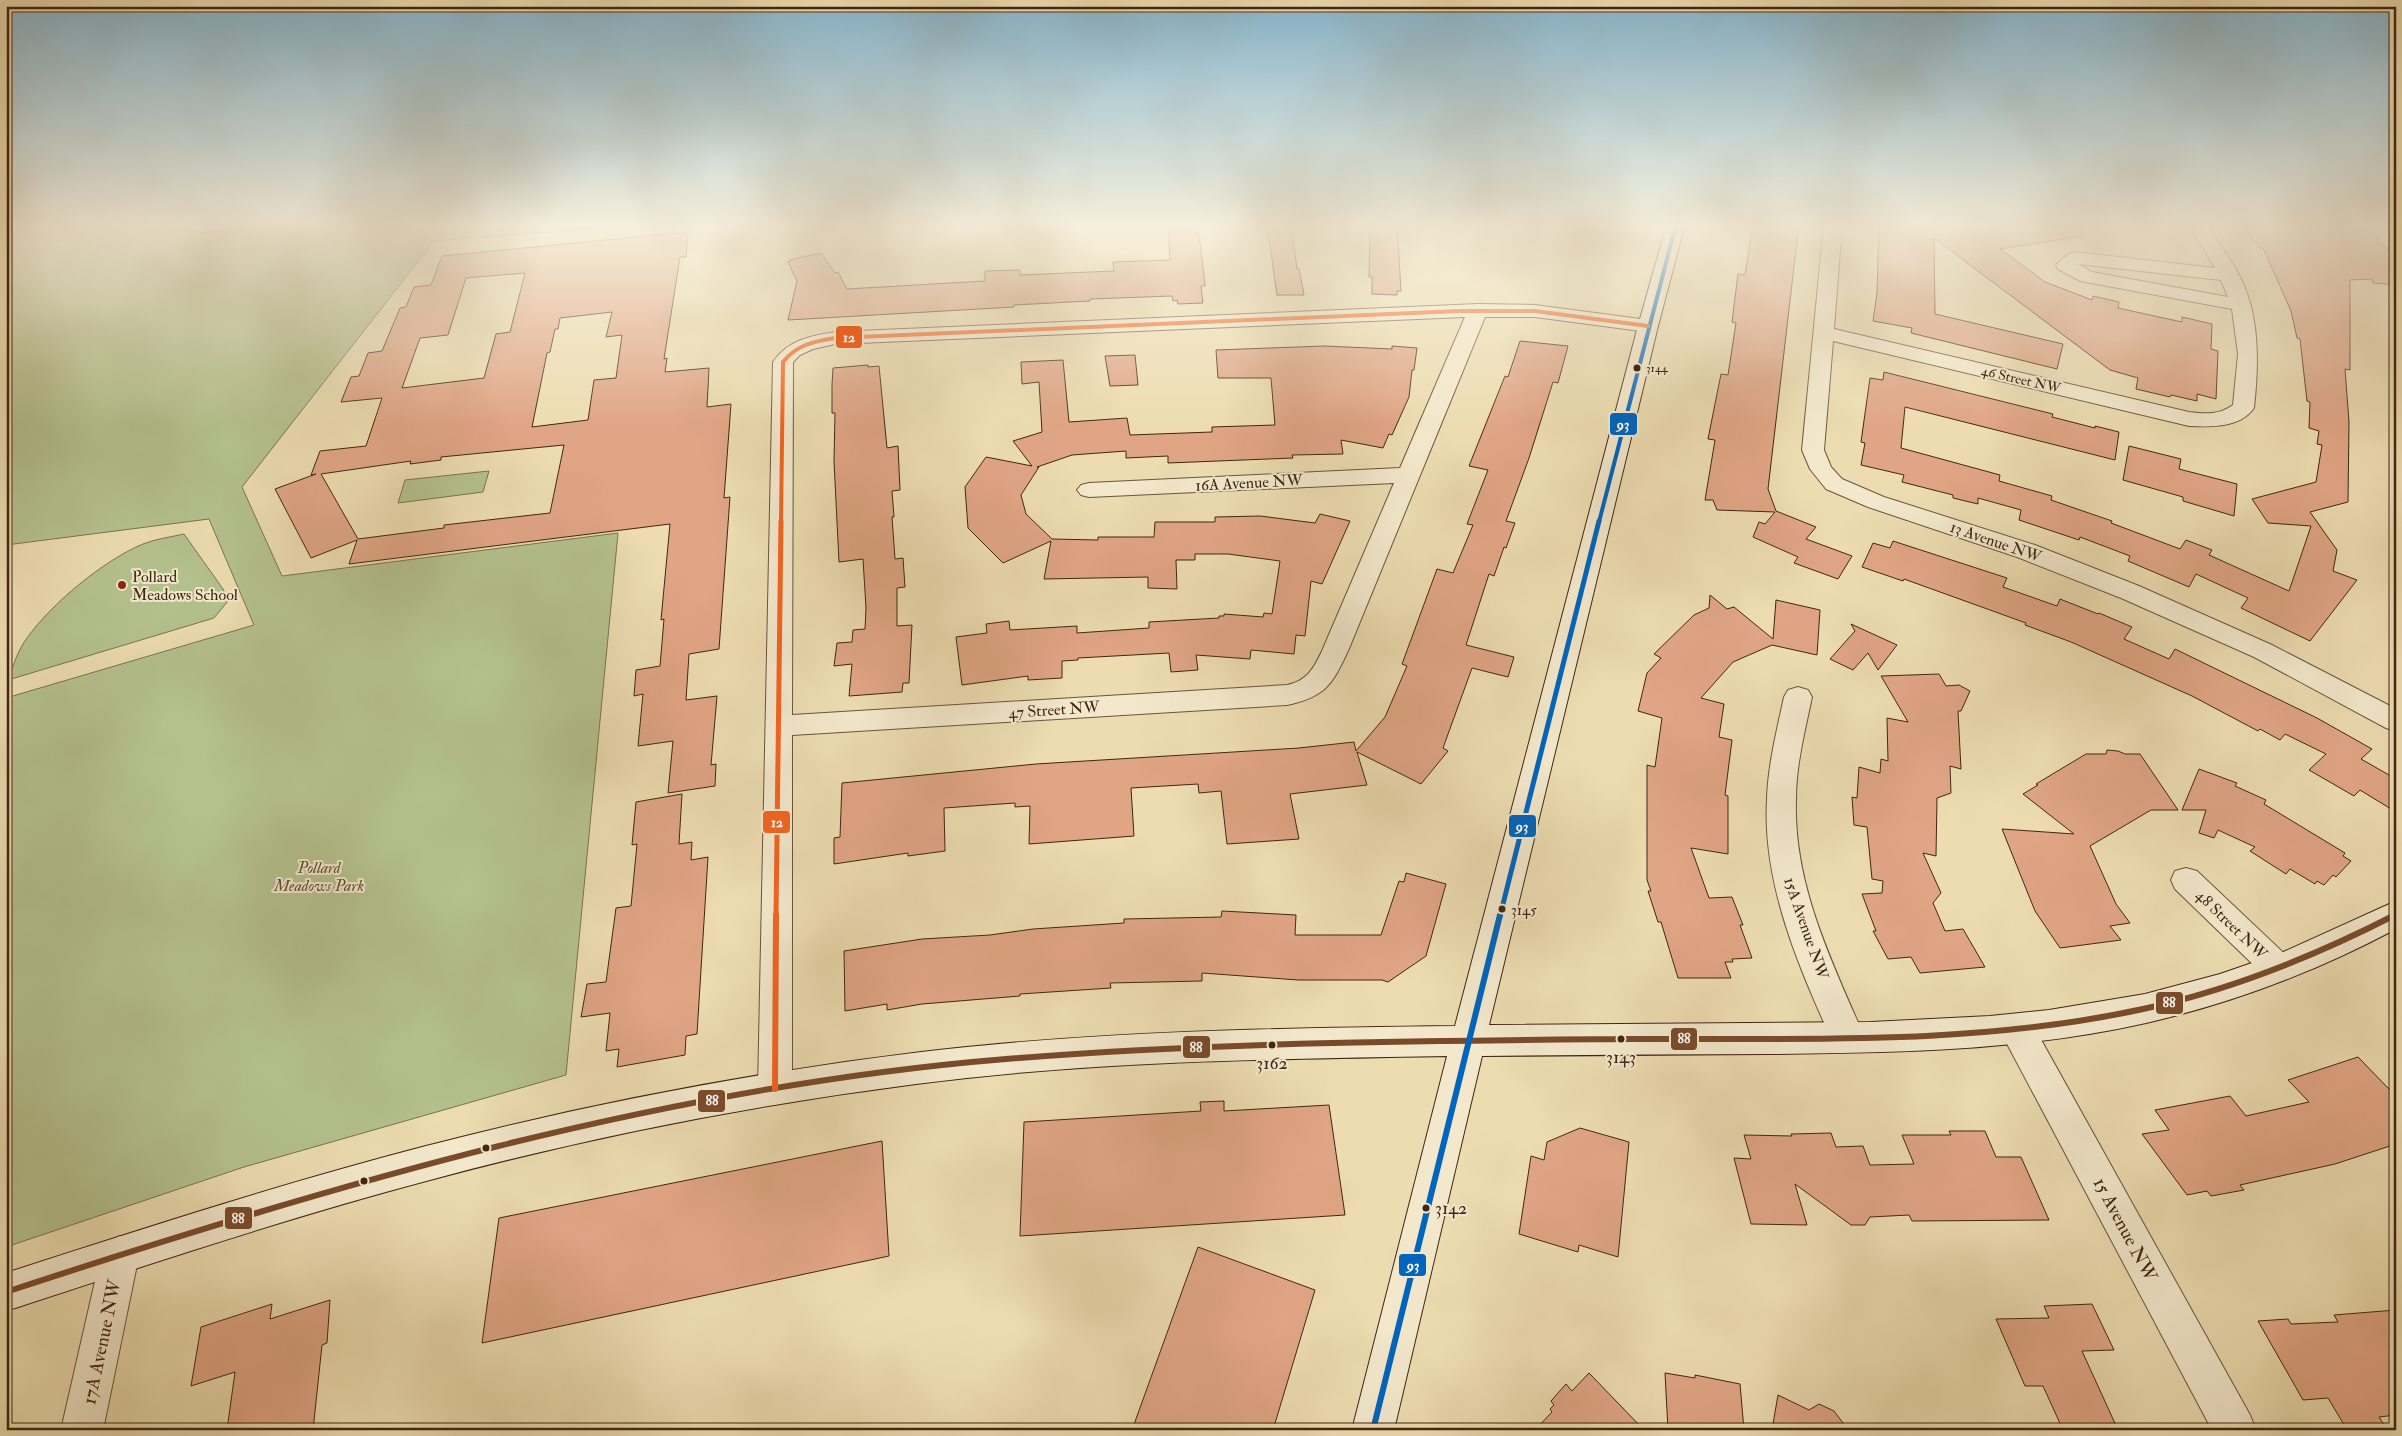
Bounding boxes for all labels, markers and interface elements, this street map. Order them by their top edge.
line badge: 12 [835,325,863,349]
text: 12 [843,329,855,346]
place label: 3144 [1646,361,1668,376]
street label: 46 Street NW [1979,362,2063,397]
marker: 3144 [1632,363,1642,373]
line badge: 93 [1609,412,1638,436]
text: 93 [1615,416,1629,433]
street label: 16A Avenue NW [1195,470,1304,496]
street label: 13 Avenue NW [1947,517,2045,567]
place label: Pollard Meadows School [132,567,238,605]
marker: Pollard Meadows School [116,579,128,591]
street label: 47 Street NW [1008,697,1101,723]
line badge: 12 [762,810,791,834]
text: 12 [771,814,783,831]
line badge: 93 [1508,814,1537,838]
text: 93 [1514,818,1528,835]
park label: Pollard Meadows Park [273,858,364,896]
street label: 15A Avenue NW [1779,875,1833,983]
street label: 48 Street NW [2191,886,2272,964]
place label: 3145 [1511,901,1537,920]
marker: 3145 [1497,904,1507,914]
line badge: 88 [2155,991,2184,1015]
text: 88 [2162,994,2176,1011]
line badge: 88 [1670,1027,1698,1051]
text: 88 [1677,1030,1691,1047]
marker: 3143 [1616,1034,1626,1044]
line badge: 88 [1182,1035,1211,1059]
text: 88 [1189,1039,1203,1056]
marker: 3162 [1267,1040,1277,1050]
place label: 3143 [1606,1046,1636,1069]
place label: 3162 [1256,1052,1288,1075]
line badge: 88 [697,1089,726,1113]
text: 88 [705,1092,719,1109]
unlabelled marker [481,1143,491,1153]
street label: 15 Avenue NW [2088,1173,2163,1286]
unlabelled marker [359,1176,369,1186]
place label: 3142 [1435,1197,1467,1220]
marker: 3142 [1421,1203,1431,1213]
line badge: 88 [224,1206,253,1230]
text: 88 [231,1210,245,1227]
line badge: 93 [1398,1253,1427,1277]
text: 93 [1405,1257,1419,1274]
street label: 17A Avenue NW [77,1277,127,1407]

